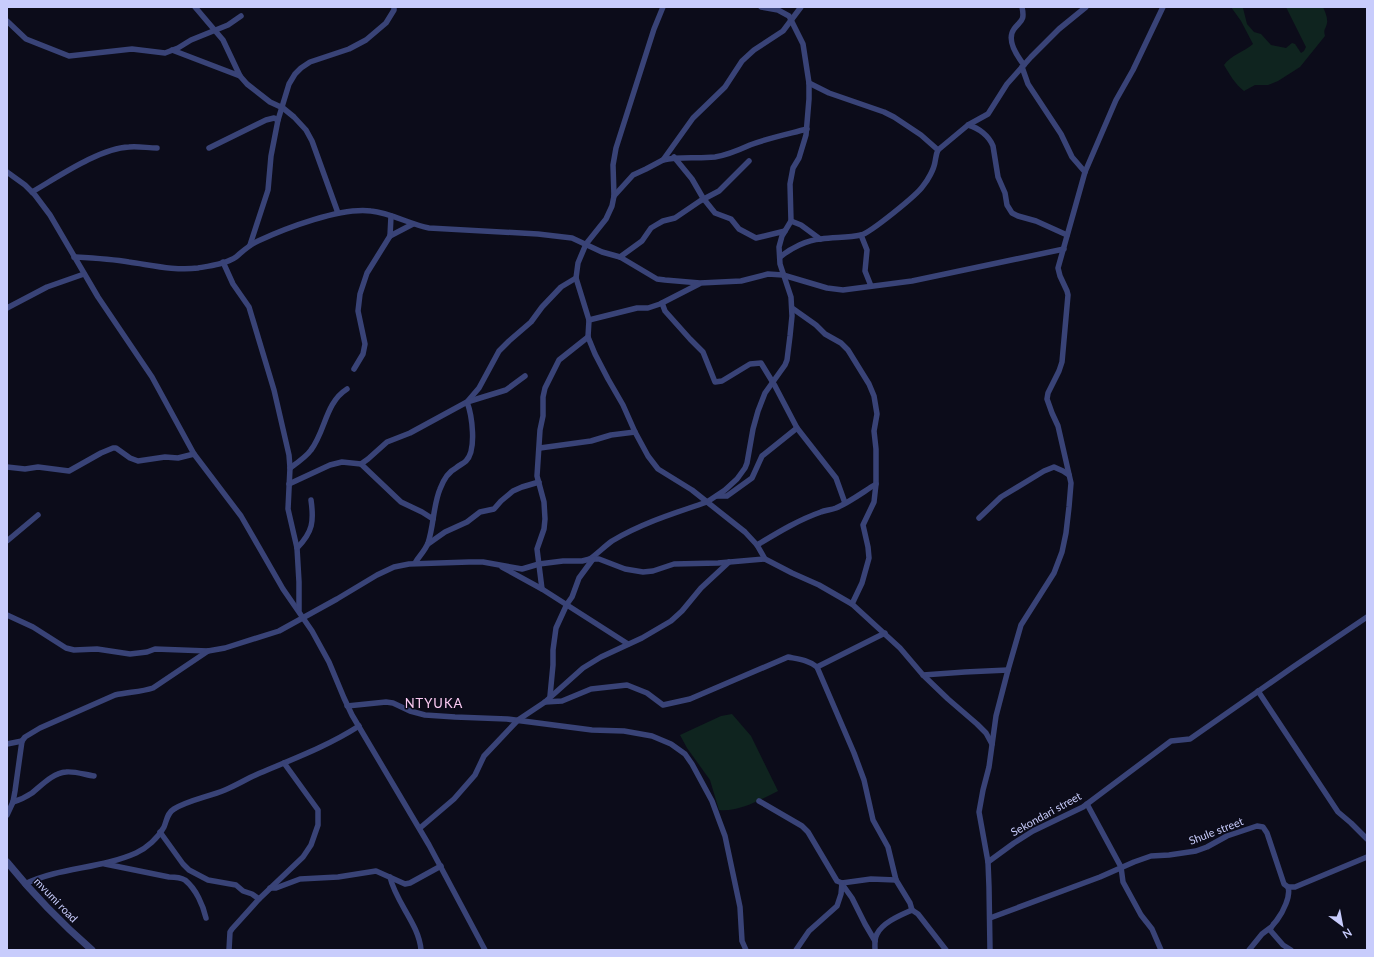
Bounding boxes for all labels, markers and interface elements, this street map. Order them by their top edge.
district label: NTYUKA [405,695,463,711]
street label: Sekondari street [1008,789,1083,838]
street label: Shule street [1187,814,1245,847]
street label: mvumi road [32,875,81,925]
north arrow [1322,905,1362,945]
text: N [1341,926,1355,942]

